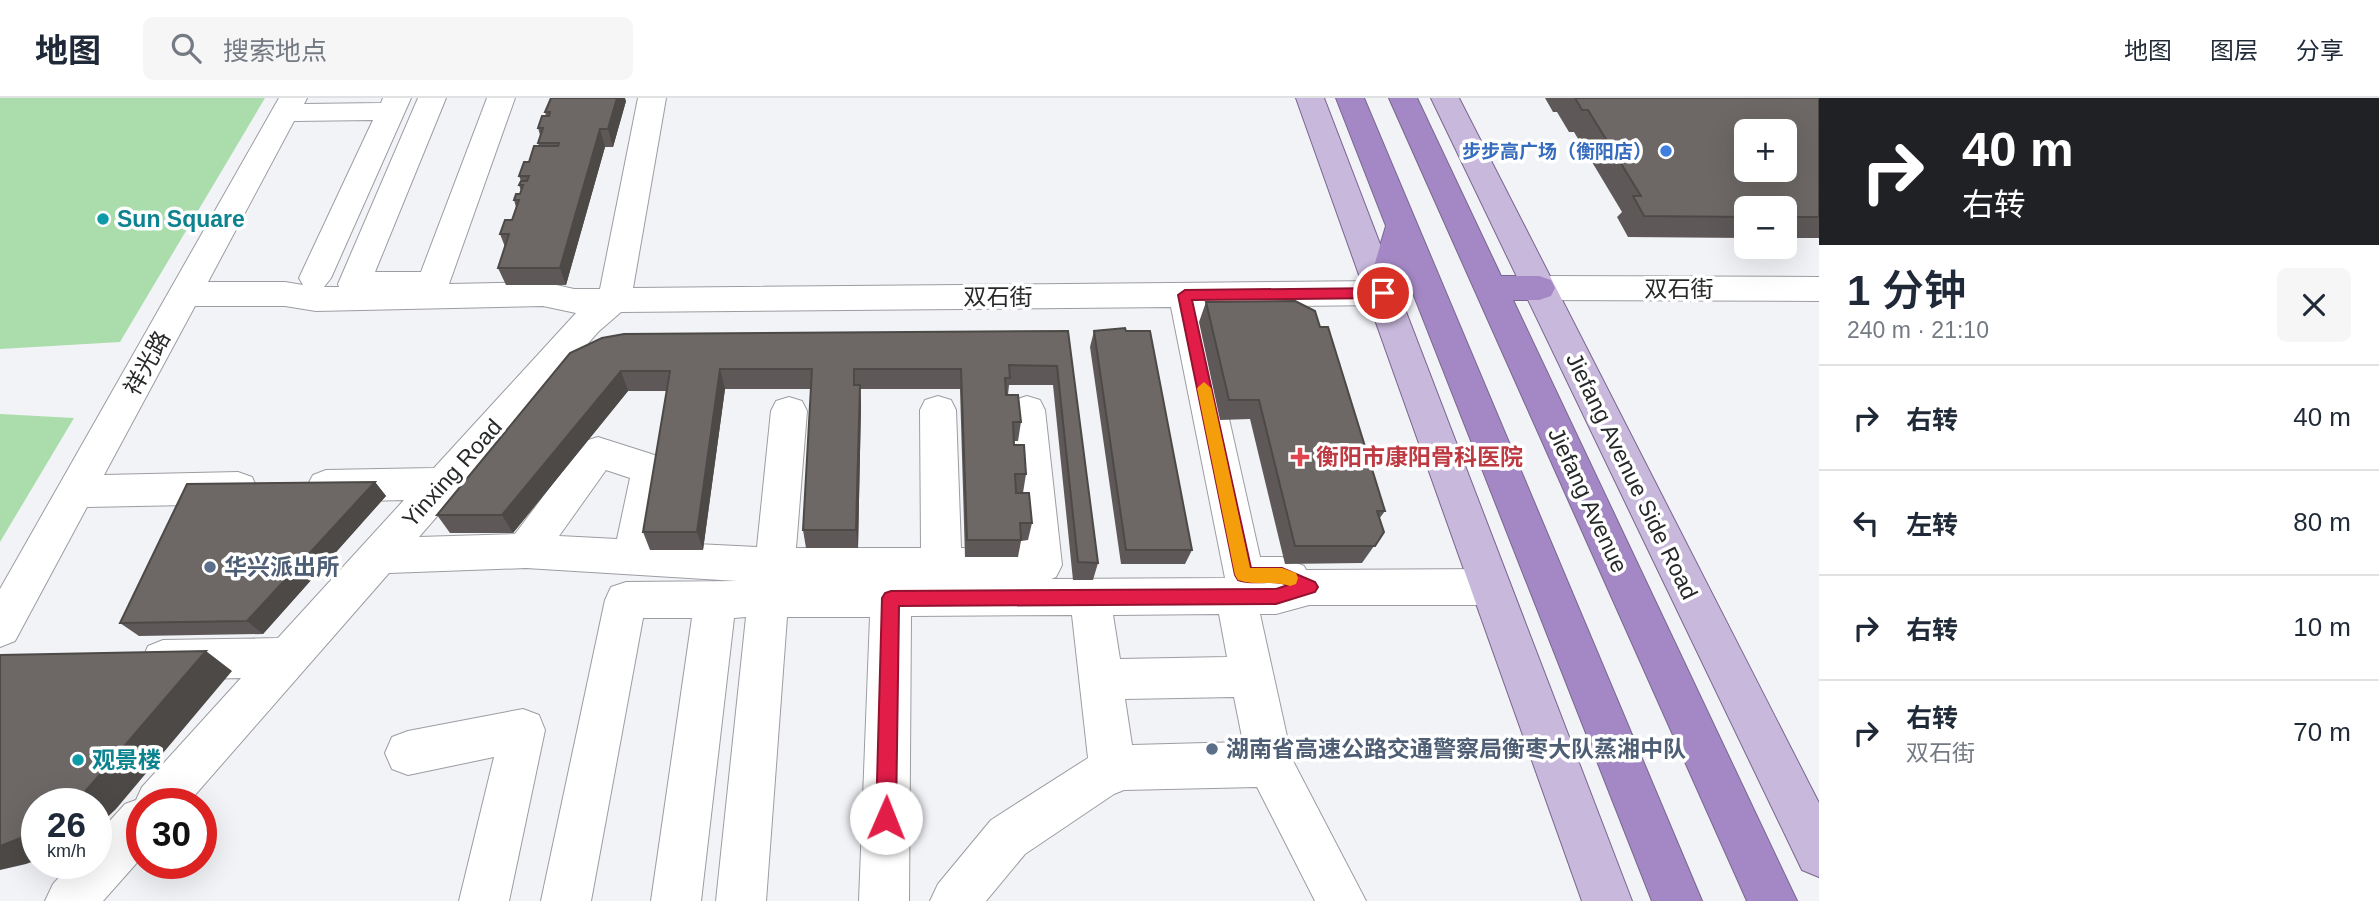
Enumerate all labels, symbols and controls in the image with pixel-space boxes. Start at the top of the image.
search box [143,17,633,80]
icon: search [167,29,205,67]
text: 地图 [35,32,101,69]
text: 搜索地点 [223,36,327,66]
text: 地图 [2124,37,2172,64]
text: 图层 [2210,37,2258,64]
text: 分享 [2296,37,2344,64]
map controls [1734,119,1797,259]
button: + [1734,119,1797,182]
text: 40 m [1962,122,2074,176]
icon: right [1847,126,1938,217]
place label: 步步高广场（衡阳店） [1462,141,1652,162]
marker: 步步高广场（衡阳店） [1658,143,1674,159]
text: 右转 [1962,187,2026,223]
button: − [1734,196,1797,259]
place label: Sun Square [117,206,245,232]
marker: Sun Square [95,211,111,227]
pin [1353,263,1413,323]
text: 1 分钟 [1847,267,1966,314]
button: close [2277,268,2351,342]
icon: arrive [1364,274,1402,312]
street label: 双石街 [1645,276,1714,302]
street label: 双石街 [964,284,1033,310]
text: 240 m · 21:10 [1847,317,1989,343]
street label: 祥光路 [119,327,175,399]
street label: Jiefang Avenue Side Road [1560,348,1704,604]
icon: right [1847,399,1885,437]
text: 40 m [2293,402,2351,432]
text: 右转 [1906,405,1958,435]
street label: Yinxing Road [397,414,507,532]
street label: Jiefang Avenue [1542,423,1634,577]
place label: 衡阳市康阳骨科医院 [1316,444,1523,470]
marker: 衡阳市康阳骨科医院 [1290,447,1310,467]
icon: left [1847,504,1885,542]
text: 80 m [2293,507,2351,537]
text: 左转 [1906,510,1958,540]
place label: 华兴派出所 [224,554,339,580]
marker: 华兴派出所 [202,559,218,575]
icon: right [1847,609,1885,647]
text: 10 m [2293,612,2351,642]
text: 右转 [1906,615,1958,645]
text: 右转 [1906,703,1958,733]
icon: right [1847,714,1885,752]
text: 70 m [2293,717,2351,747]
place label: 湖南省高速公路交通警察局衡枣大队蒸湘中队 [1226,736,1686,762]
text: 双石街 [1906,740,1975,766]
marker: 湖南省高速公路交通警察局衡枣大队蒸湘中队 [1204,741,1220,757]
place label: 观景楼 [92,747,161,773]
marker: 观景楼 [70,752,86,768]
position arrow [849,781,923,855]
speed limit sign: 30 [126,788,217,879]
text: 26 [47,805,86,844]
text: km/h [47,841,86,861]

